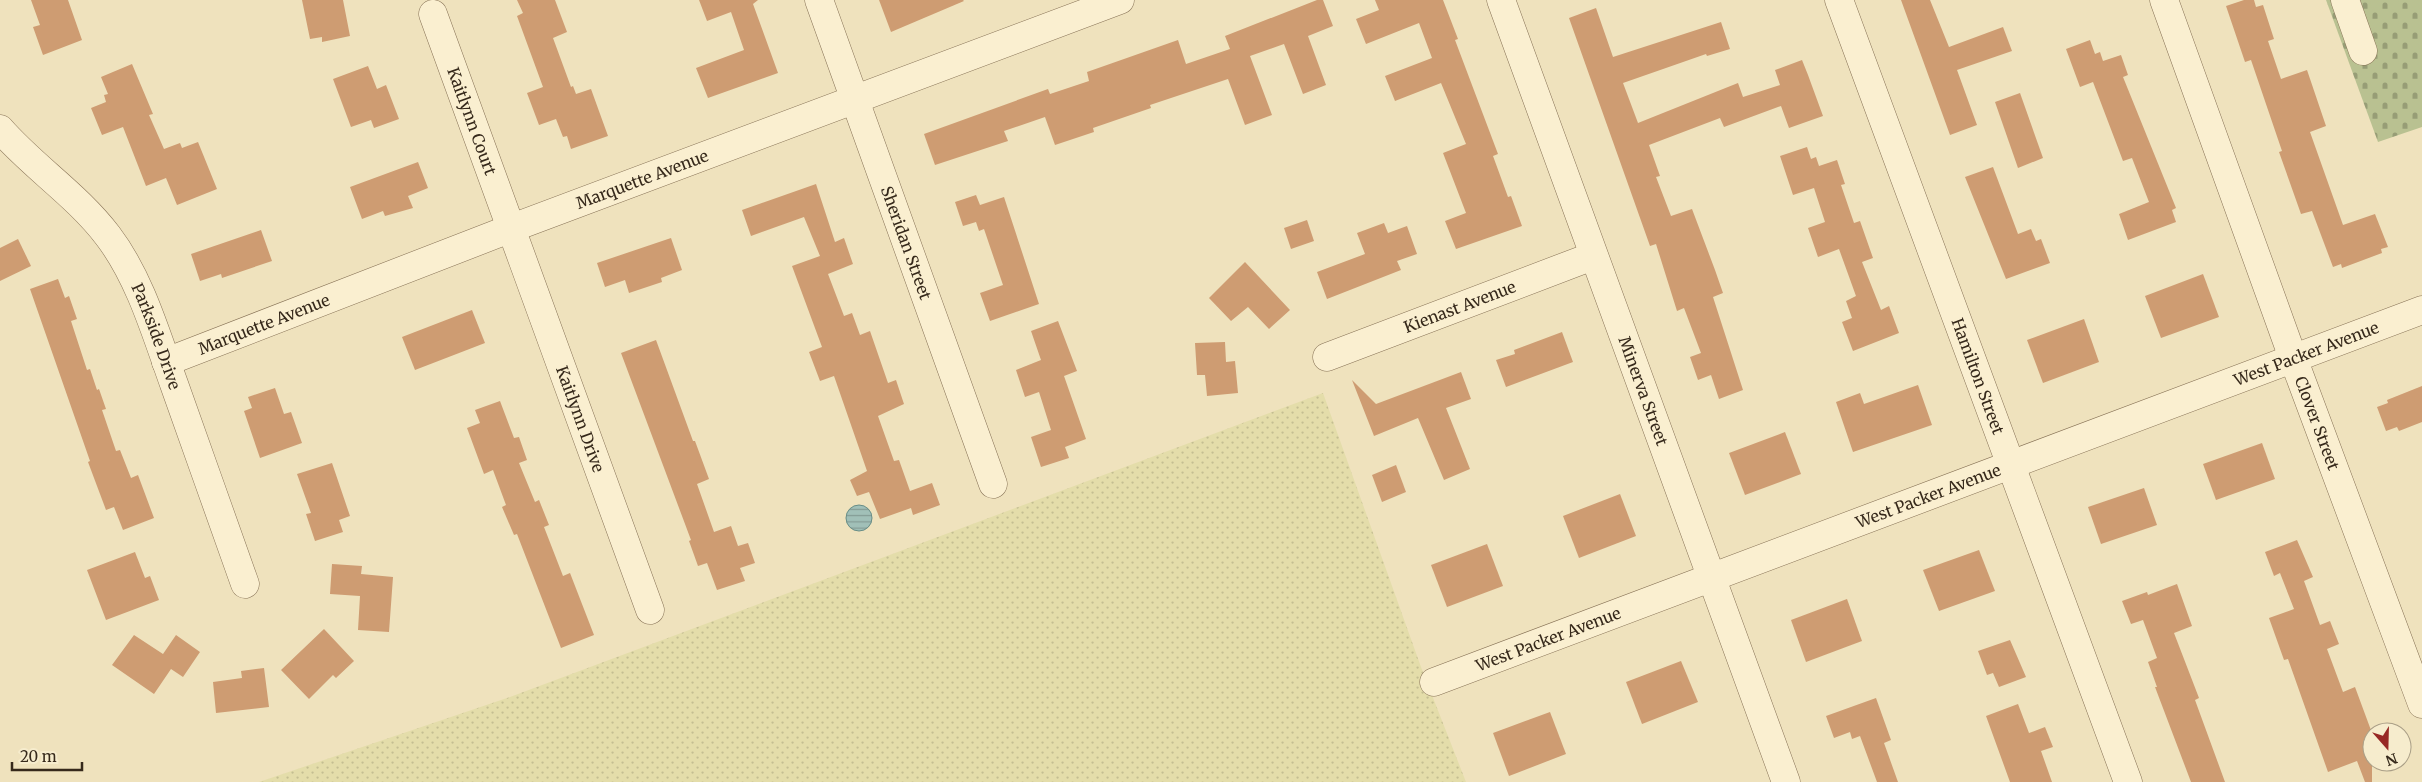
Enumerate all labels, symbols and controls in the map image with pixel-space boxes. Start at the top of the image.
street label: Kaitlynn Court [443,64,501,179]
street label: Marquette Avenue [573,145,711,213]
street label: Sheridan Street [877,183,936,303]
street label: Kienast Avenue [1401,276,1519,337]
street label: Parkside Drive [127,280,185,392]
street label: Marquette Avenue [195,290,333,359]
street label: Hamilton Street [1947,315,2009,438]
street label: West Packer Avenue [2230,317,2382,390]
street label: Minerva Street [1614,334,1673,449]
street label: Kaitlynn Drive [552,363,609,475]
street label: Clover Street [2291,373,2344,474]
street label: West Packer Avenue [1852,460,2003,533]
street label: West Packer Avenue [1472,603,1624,676]
north arrow [2362,722,2412,772]
scale bar [12,740,82,772]
text: 20 m [20,747,57,766]
text: N [2383,749,2400,770]

